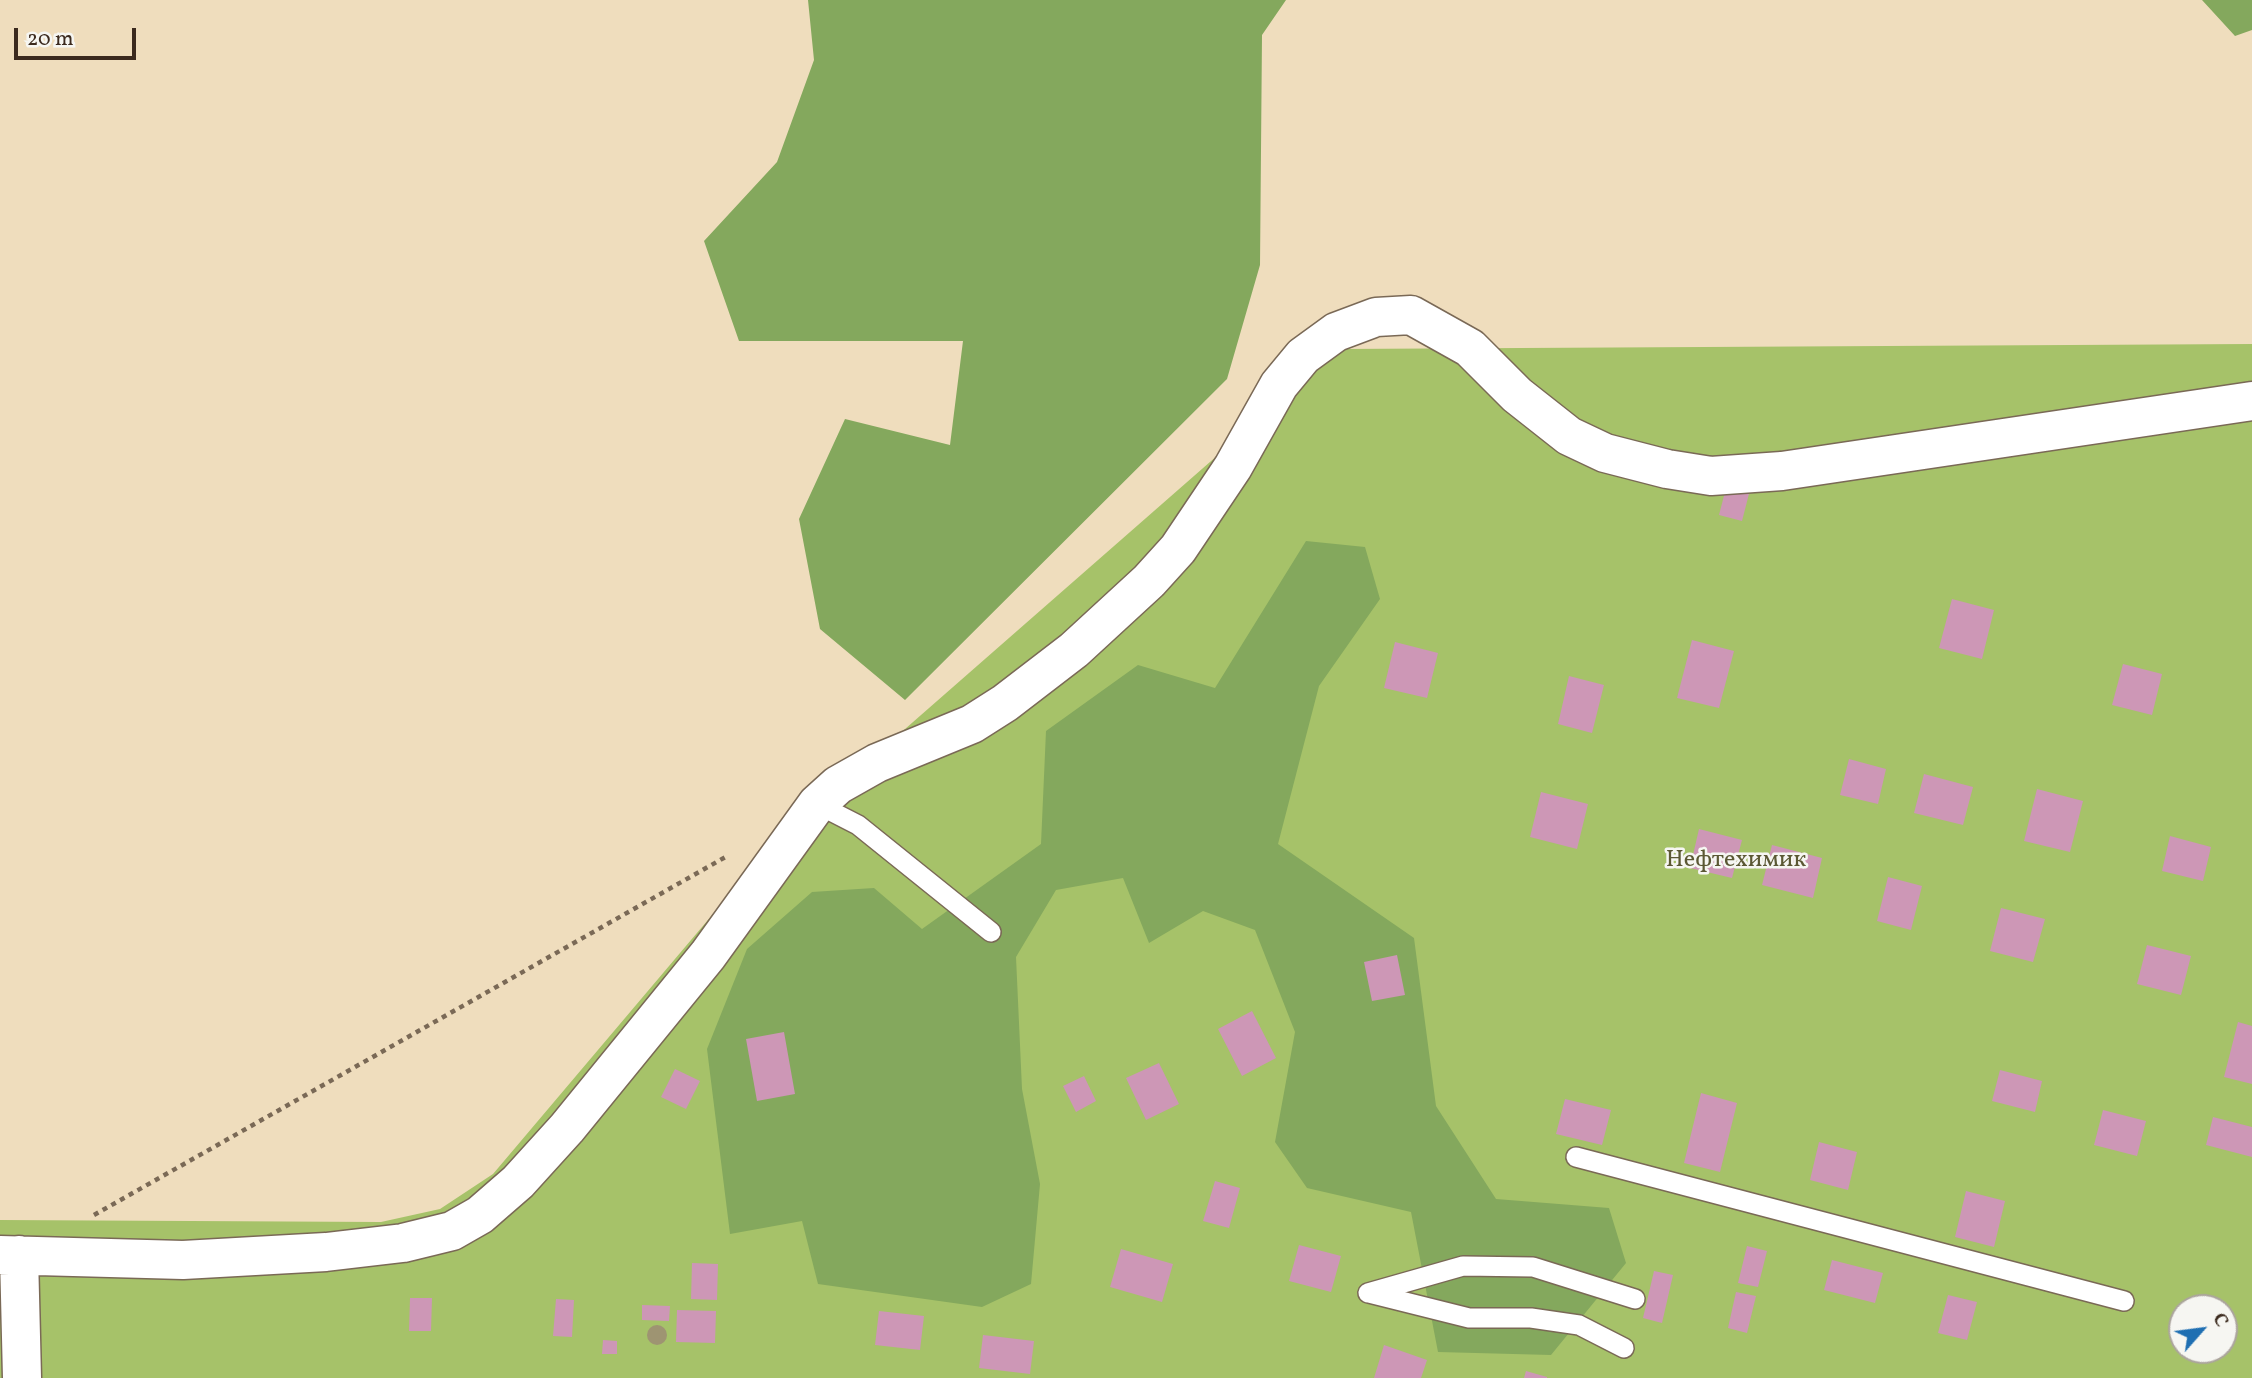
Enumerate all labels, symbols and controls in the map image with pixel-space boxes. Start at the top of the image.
scale bar [18,14,140,58]
text: 20 m [27,25,73,54]
park label: Нефтехимик [1666,848,1806,876]
north arrow [2168,1294,2238,1364]
text: С [2205,1309,2234,1332]

